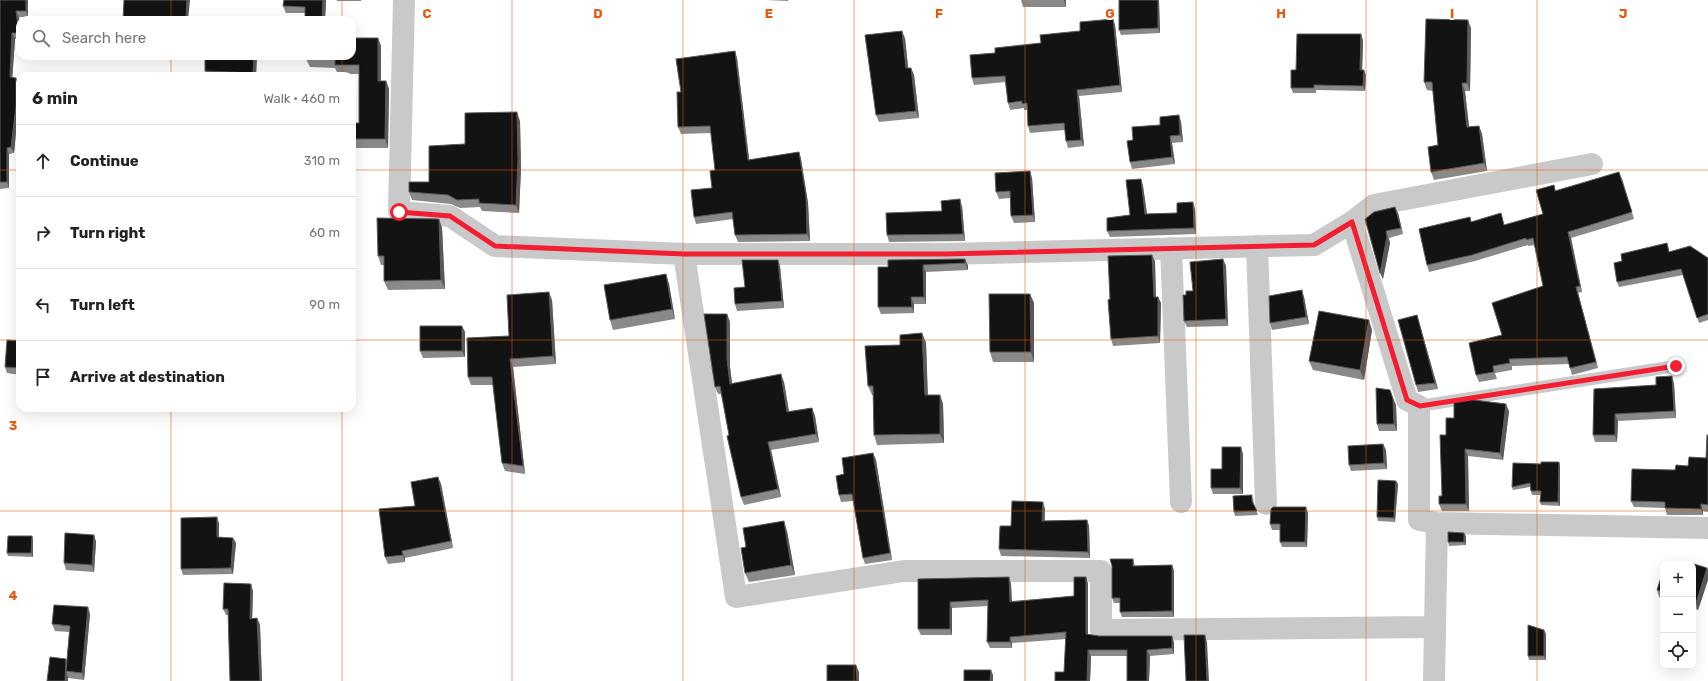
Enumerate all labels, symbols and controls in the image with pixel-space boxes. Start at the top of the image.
text: C [422,6,432,21]
text: D [593,6,603,21]
text: E [765,6,773,21]
text: F [935,6,943,21]
text: G [1105,6,1115,21]
text: H [1276,6,1286,21]
text: I [1450,6,1454,21]
text: J [1619,6,1627,21]
search box [16,16,356,60]
icon: search [30,27,52,49]
text: Search here [62,29,146,47]
text: 6 min [32,88,78,108]
text: Walk · 460 m [263,91,340,106]
icon: ahead [32,150,54,172]
text: Continue [70,152,139,170]
text: 310 m [304,153,340,168]
route start [390,203,408,221]
icon: right [32,222,54,244]
text: Turn right [70,224,145,242]
text: 60 m [309,225,340,240]
icon: left [32,294,54,316]
text: Turn left [70,296,135,314]
text: 90 m [309,297,340,312]
route end [1667,357,1685,375]
icon: arrive [32,366,54,388]
text: Arrive at destination [70,368,225,386]
text: 3 [9,418,18,433]
map controls [1660,561,1696,669]
button: + [1660,561,1696,597]
text: 4 [9,588,18,603]
button: − [1660,597,1696,633]
button: locate [1660,633,1696,669]

